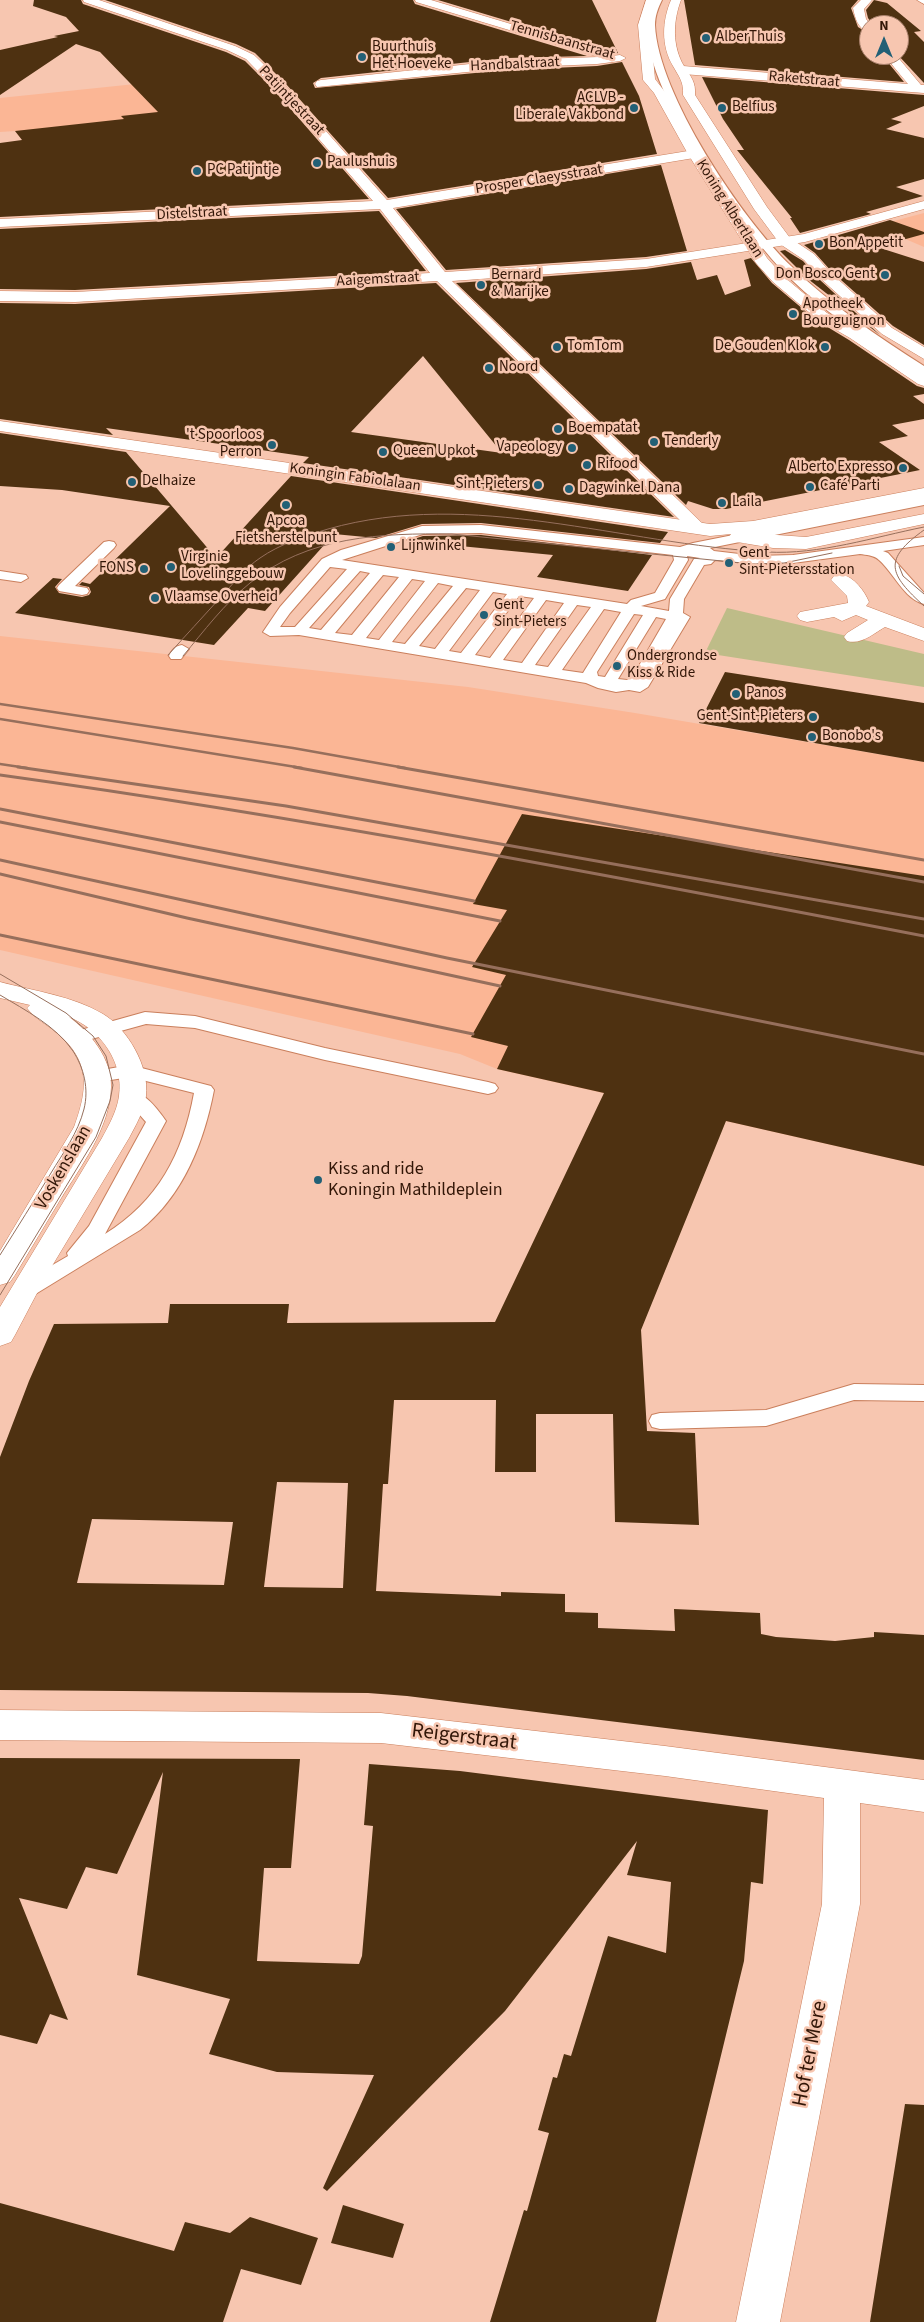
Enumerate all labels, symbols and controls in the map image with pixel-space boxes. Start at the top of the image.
north arrow [859,15,909,65]
text: N [879,16,889,36]
street label: Tennisbaanstraat [508,17,616,65]
place label: AlberThuis [716,29,783,47]
marker: AlberThuis [700,32,712,44]
place label: Buurthuis Het Hoeveke [372,39,452,74]
marker: Buurthuis Het Hoeveke [356,51,368,63]
street label: Handbalstraat [470,54,560,76]
street label: Patijntjestraat [254,63,328,139]
street label: Raketstraat [768,68,840,92]
place label: ACLVB - Liberale Vakbond [515,90,624,125]
place label: Belfius [732,99,775,117]
marker: ACLVB - Liberale Vakbond [628,102,640,114]
marker: Belfius [716,102,728,114]
place label: Paulushuis [327,154,395,172]
marker: Paulushuis [311,157,323,169]
street label: Koning Albertlaan [692,157,766,261]
street label: Prosper Claeysstraat [474,161,604,199]
place label: PC Patijntje [207,162,279,180]
marker: PC Patijntje [191,165,203,177]
street label: Distelstraat [156,203,228,225]
place label: Bon Appetit [829,235,903,253]
marker: Bon Appetit [813,238,825,250]
place label: Don Bosco Gent [776,266,875,284]
place label: Bernard & Marijke [491,267,549,302]
street label: Aaigemstraat [336,269,420,291]
marker: Don Bosco Gent [879,269,891,281]
marker: Bernard & Marijke [475,279,487,291]
place label: Apotheek Bourguignon [803,296,885,331]
marker: Apotheek Bourguignon [787,308,799,320]
place label: TomTom [567,338,622,356]
place label: De Gouden Klok [715,338,815,356]
marker: TomTom [551,341,563,353]
marker: De Gouden Klok [819,341,831,353]
place label: Noord [499,359,538,377]
marker: Noord [483,362,495,374]
place label: Boempatat [568,420,637,438]
marker: Boempatat [552,423,564,435]
place label: 't Spoorloos Perron [186,427,262,462]
place label: Tenderly [664,433,718,451]
marker: Tenderly [648,436,660,448]
marker: 't Spoorloos Perron [266,439,278,451]
place label: Vapeology [496,439,562,457]
marker: Vapeology [566,442,578,454]
place label: Queen Upkot [393,443,475,461]
marker: Queen Upkot [377,446,389,458]
place label: Rifood [597,456,638,474]
marker: Rifood [581,459,593,471]
place label: Alberto Expresso [788,459,893,477]
street label: Koningin Fabiolalaan [288,460,422,496]
marker: Alberto Expresso [897,462,909,474]
place label: Delhaize [142,473,196,491]
marker: Delhaize [126,476,138,488]
place label: Sint-Pieters [456,476,528,494]
place label: Café Parti [820,478,880,496]
marker: Sint-Pieters [532,479,544,491]
place label: Dagwinkel Dana [579,480,680,498]
marker: Café Parti [804,481,816,493]
marker: Dagwinkel Dana [563,483,575,495]
place label: Laila [732,494,762,512]
marker: Laila [716,497,728,509]
marker: Apcoa Fietsherstelpunt [280,499,292,511]
place label: Apcoa Fietsherstelpunt [235,513,337,548]
place label: Lijnwinkel [401,538,465,556]
marker: Lijnwinkel [385,541,397,553]
place label: Gent Sint-Pietersstation [739,545,855,580]
place label: Virginie Lovelinggebouw [181,549,284,584]
marker: Gent Sint-Pietersstation [723,557,735,569]
place label: FONS [99,560,134,578]
marker: Virginie Lovelinggebouw [165,561,177,573]
marker: FONS [138,563,150,575]
place label: Vlaamse Overheid [165,589,278,607]
marker: Vlaamse Overheid [149,592,161,604]
place label: Gent Sint-Pieters [494,597,566,632]
marker: Gent Sint-Pieters [478,609,490,621]
place label: Ondergrondse Kiss & Ride [627,648,717,683]
marker: Ondergrondse Kiss & Ride [611,660,623,672]
place label: Panos [746,685,784,703]
marker: Panos [730,688,742,700]
place label: Gent-Sint-Pieters [697,708,803,726]
marker: Gent-Sint-Pieters [807,711,819,723]
place label: Bonobo's [822,728,881,746]
marker: Bonobo's [806,731,818,743]
street label: Voskenslaan [31,1122,97,1214]
place label: Kiss and ride Koningin Mathildeplein [328,1159,503,1202]
marker: Kiss and ride Koningin Mathildeplein [312,1174,324,1186]
street label: Reigerstraat [410,1719,518,1757]
street label: Hof ter Mere [788,1999,834,2109]

